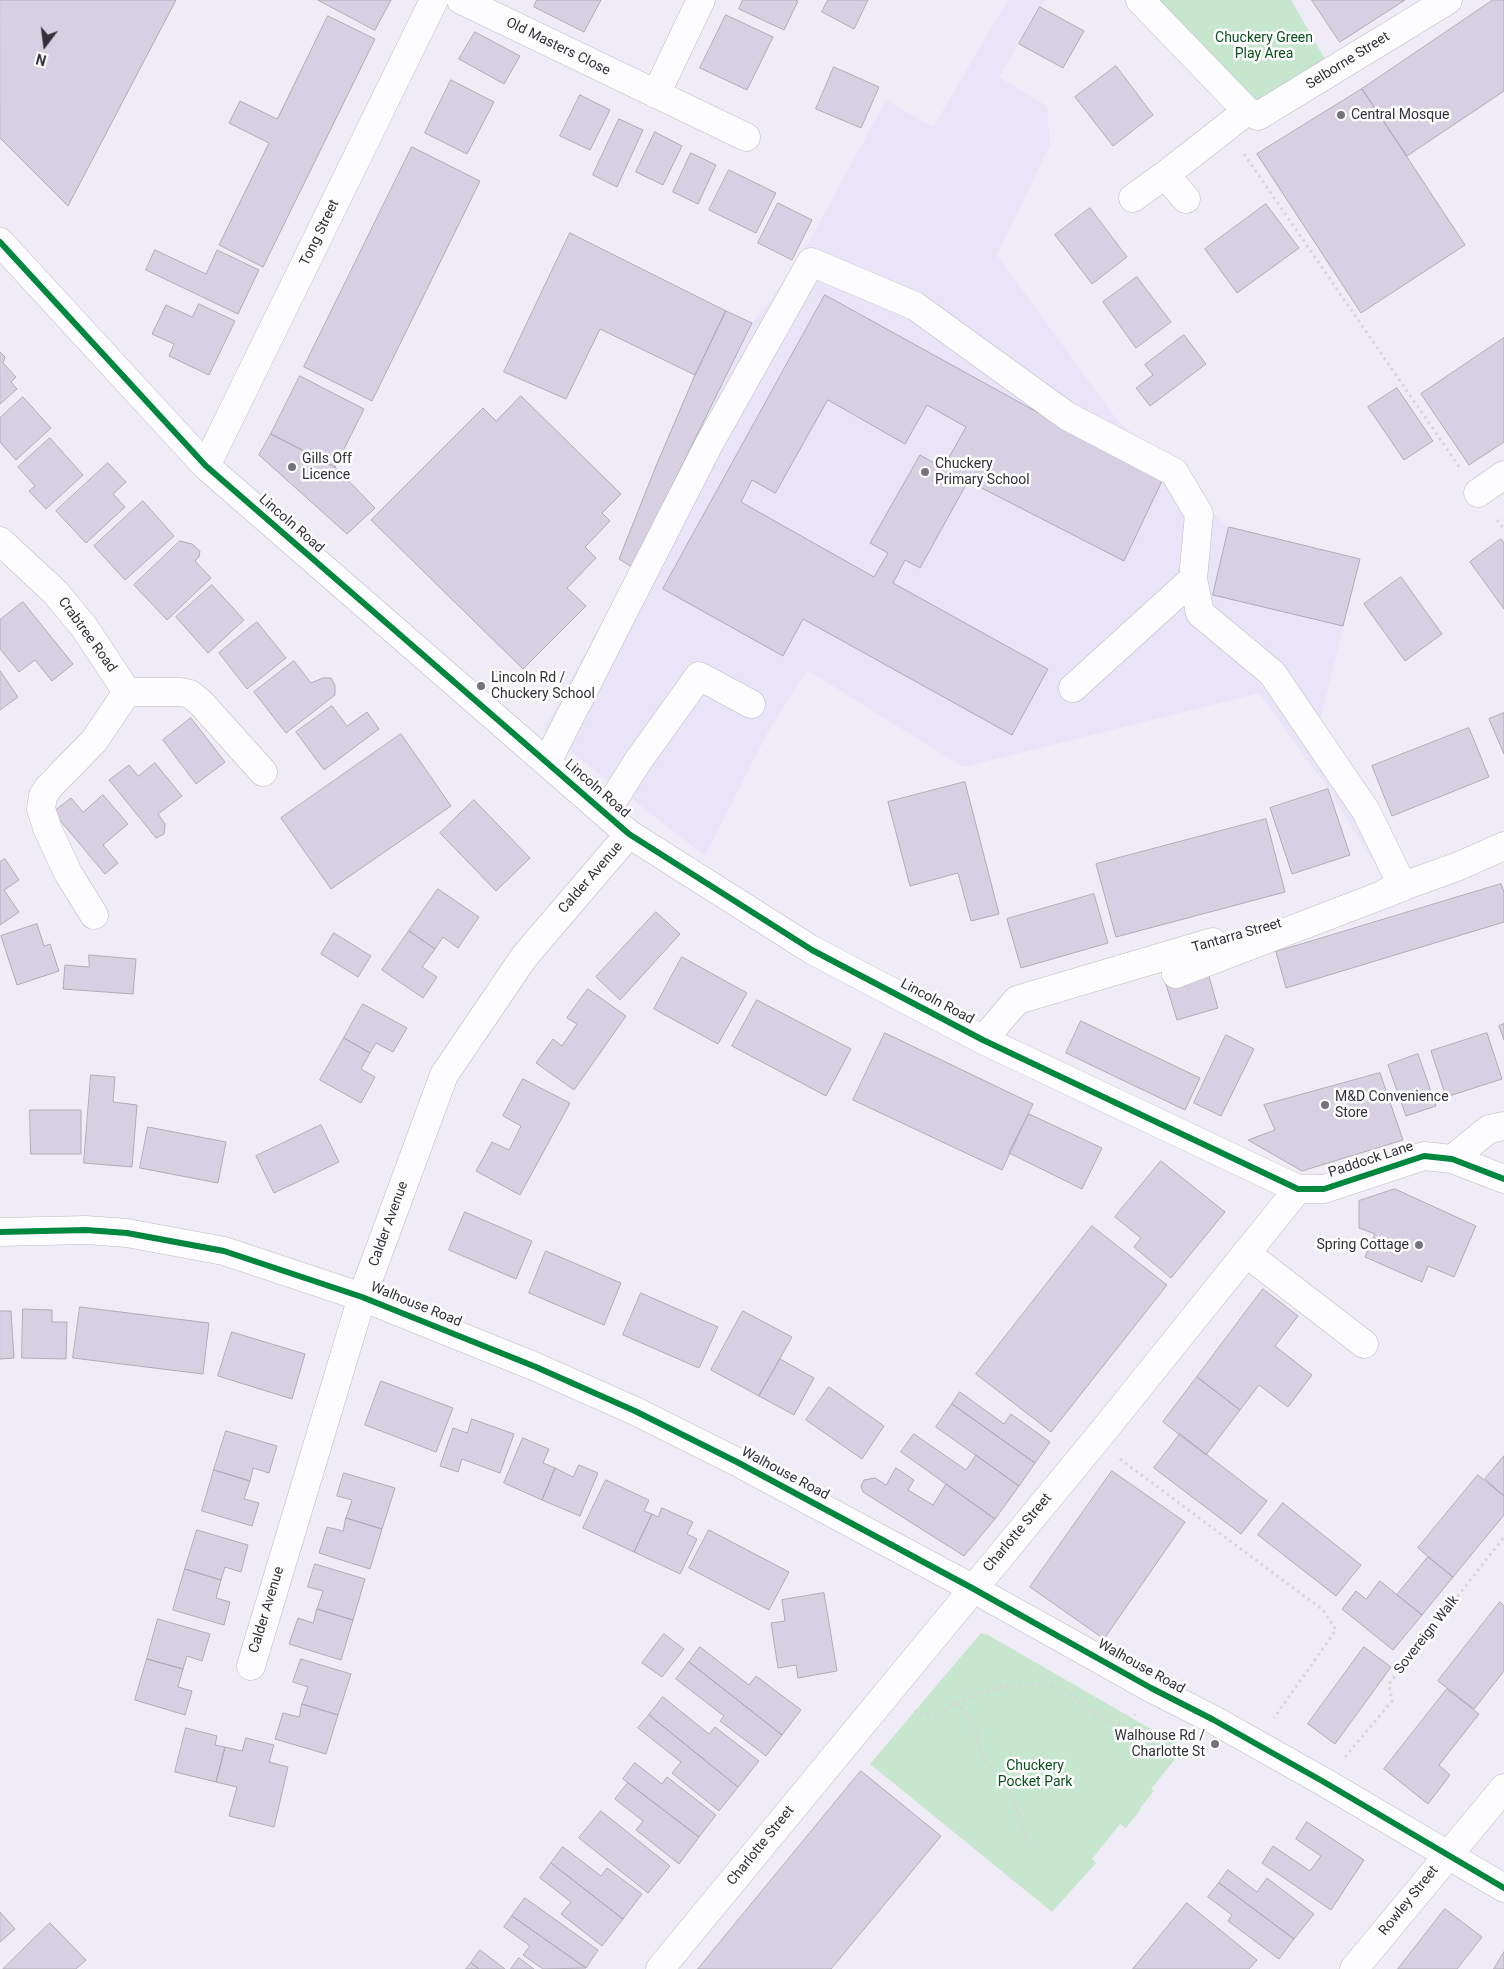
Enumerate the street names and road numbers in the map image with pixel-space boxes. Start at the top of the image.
street label: Old Masters Close [503,14,613,80]
street label: Selborne Street [1303,29,1393,93]
street label: Tong Street [297,197,343,269]
street label: Lincoln Road [255,491,327,557]
street label: Crabtree Road [54,594,120,676]
street label: Lincoln Road [561,756,633,822]
street label: Calder Avenue [555,839,627,917]
street label: Tantarra Street [1190,915,1284,957]
street label: Lincoln Road [897,976,977,1028]
street label: Paddock Lane [1326,1138,1416,1182]
street label: Calder Avenue [366,1179,412,1269]
street label: Walhouse Road [368,1279,464,1331]
street label: Walhouse Road [738,1444,832,1504]
street label: Charlotte Street [980,1490,1056,1576]
street label: Calder Avenue [246,1565,288,1655]
street label: Sovereign Walk [1391,1592,1463,1678]
street label: Walhouse Road [1095,1636,1187,1698]
street label: Charlotte Street [724,1803,798,1889]
street label: Rowley Street [1376,1863,1442,1939]

